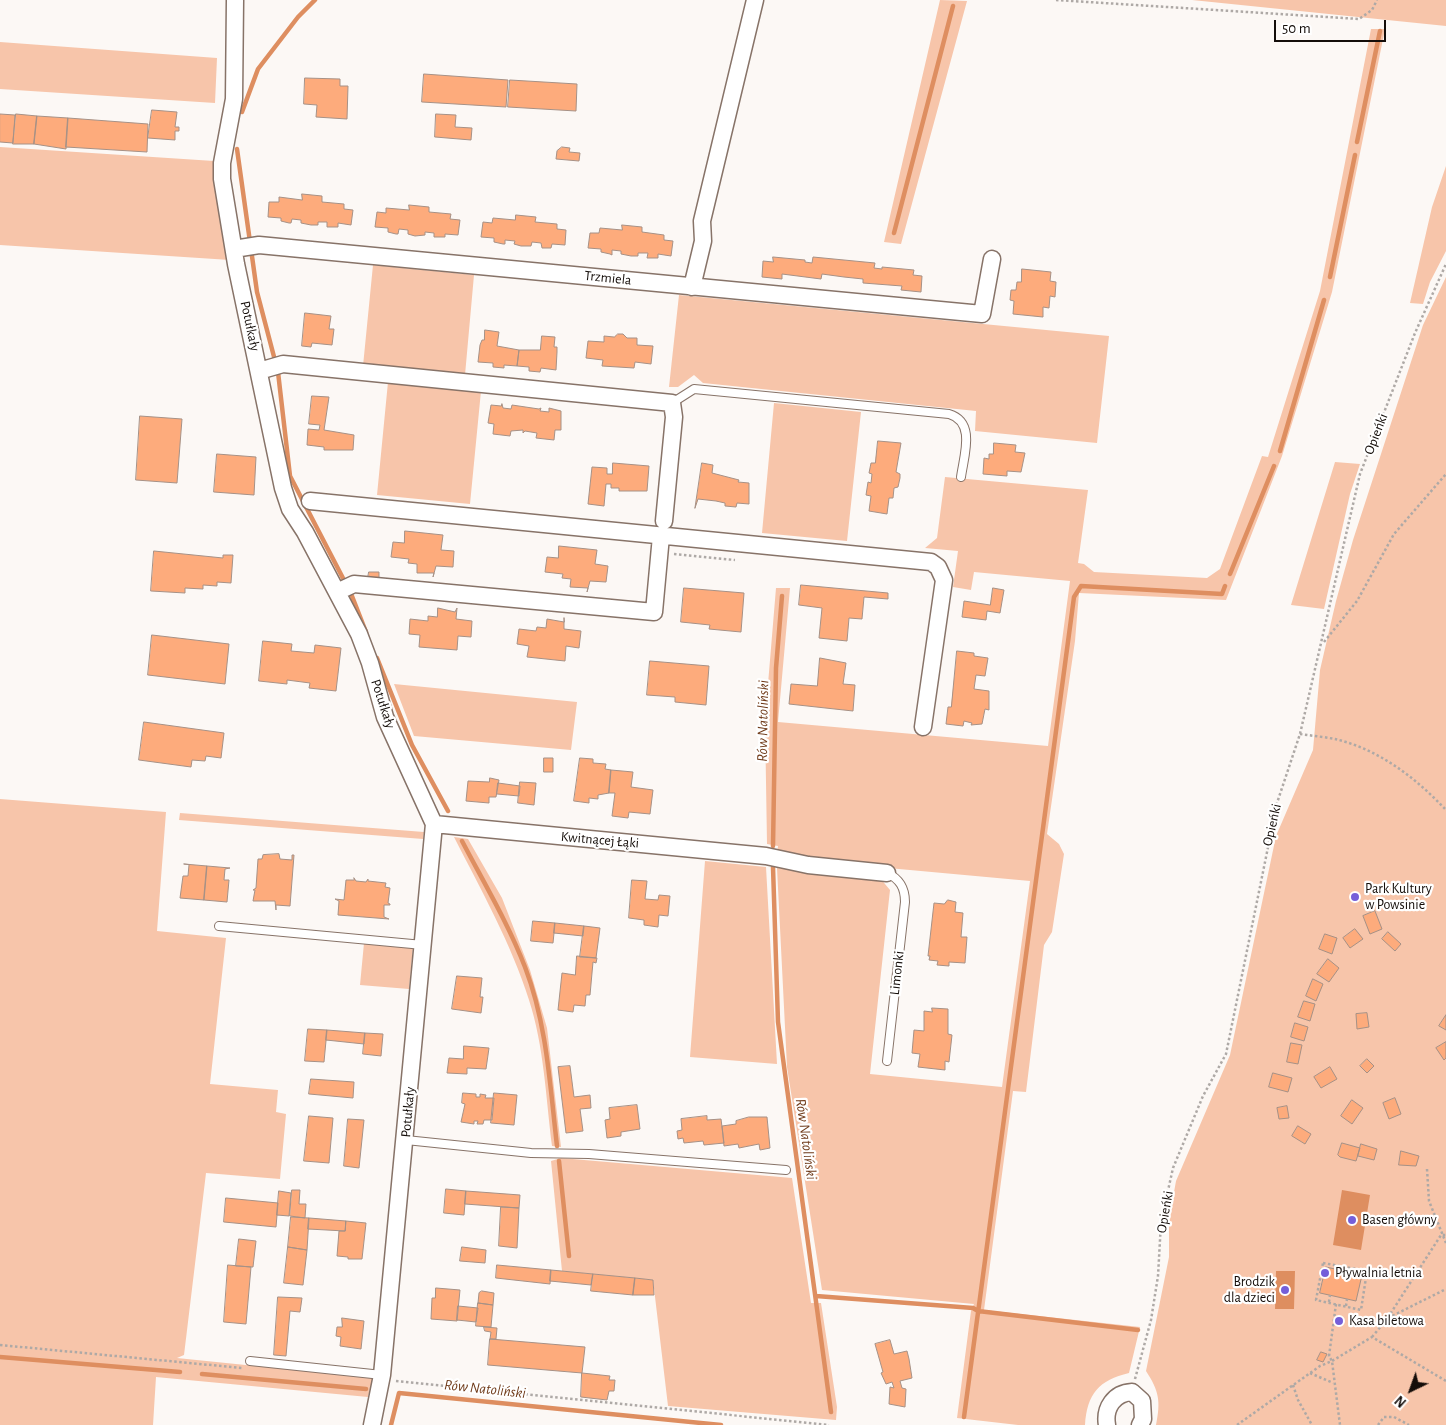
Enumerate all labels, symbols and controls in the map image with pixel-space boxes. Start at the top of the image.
scale bar [1276,10,1388,42]
text: 50 m [1282,21,1311,36]
street label: Trzmiela [584,267,632,289]
street label: Potułkały [236,299,264,353]
street label: Opieńki [1360,411,1392,457]
street label: Potułkały [367,677,399,731]
water label: Rów Natoliński [753,680,773,762]
street label: Opieńki [1259,802,1285,848]
street label: Kwitnącej Łąki [560,828,640,852]
place label: Park Kultury w Powsinie [1365,881,1432,914]
marker: Park Kultury w Powsinie [1349,891,1361,903]
street label: Limonki [886,950,908,996]
street label: Potułkały [397,1086,419,1138]
water label: Rów Natoliński [791,1097,821,1181]
street label: Opieńki [1153,1189,1177,1235]
place label: Basen główny [1362,1212,1437,1228]
marker: Basen główny [1346,1214,1358,1226]
place label: Pływalnia letnia [1335,1265,1422,1281]
marker: Pływalnia letnia [1319,1267,1331,1279]
place label: Brodzik dla dzieci [1224,1274,1275,1306]
marker: Brodzik dla dzieci [1279,1284,1291,1296]
place label: Kasa biletowa [1349,1313,1424,1329]
marker: Kasa biletowa [1333,1315,1345,1327]
north arrow [1386,1365,1436,1415]
water label: Rów Natoliński [443,1376,527,1402]
text: N [1393,1393,1409,1410]

